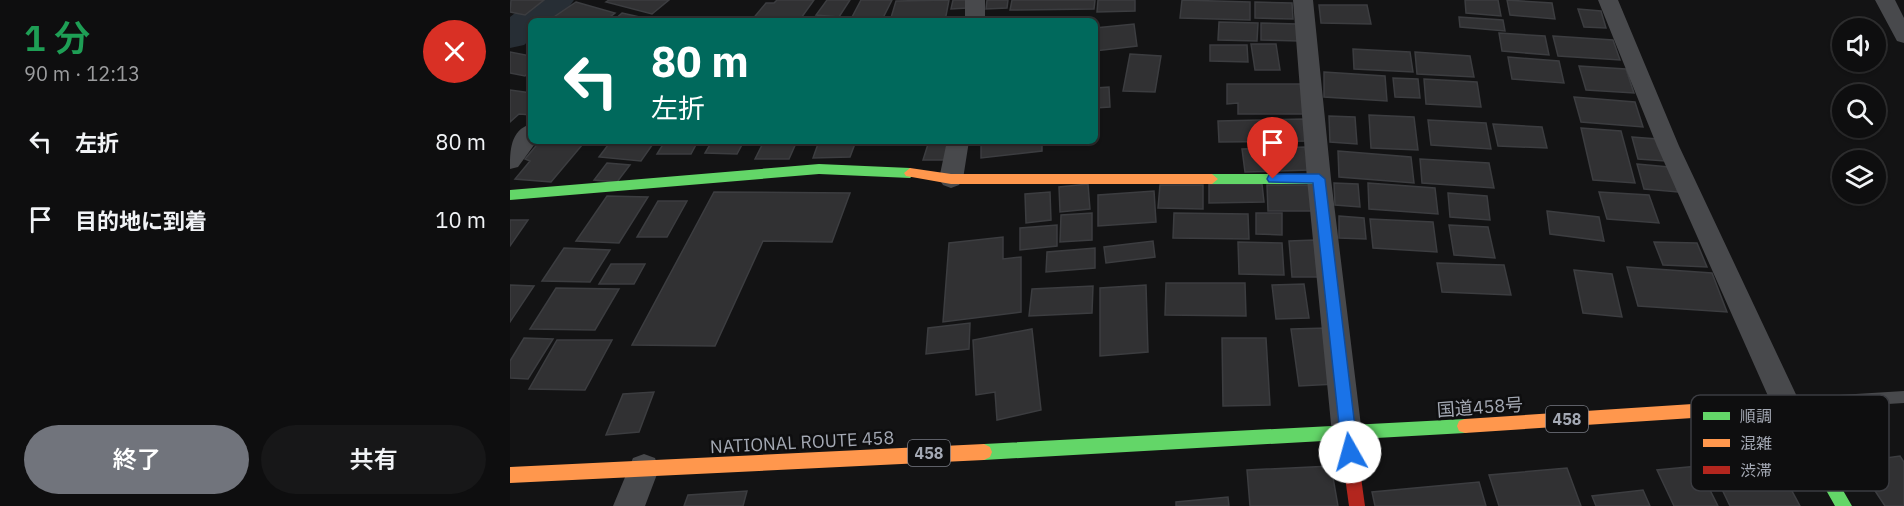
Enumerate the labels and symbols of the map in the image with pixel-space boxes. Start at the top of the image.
pin [1247,117,1298,179]
street label: 国道458号 [1436,393,1524,421]
legend [1691,395,1889,491]
road number: 458 [1546,406,1588,432]
text: 順調 [1740,406,1772,426]
position arrow [1318,420,1382,484]
street label: NATIONAL ROUTE 458 [709,426,895,458]
text: 混雑 [1740,433,1772,453]
road number: 458 [908,440,950,466]
text: 渋滞 [1740,460,1772,480]

